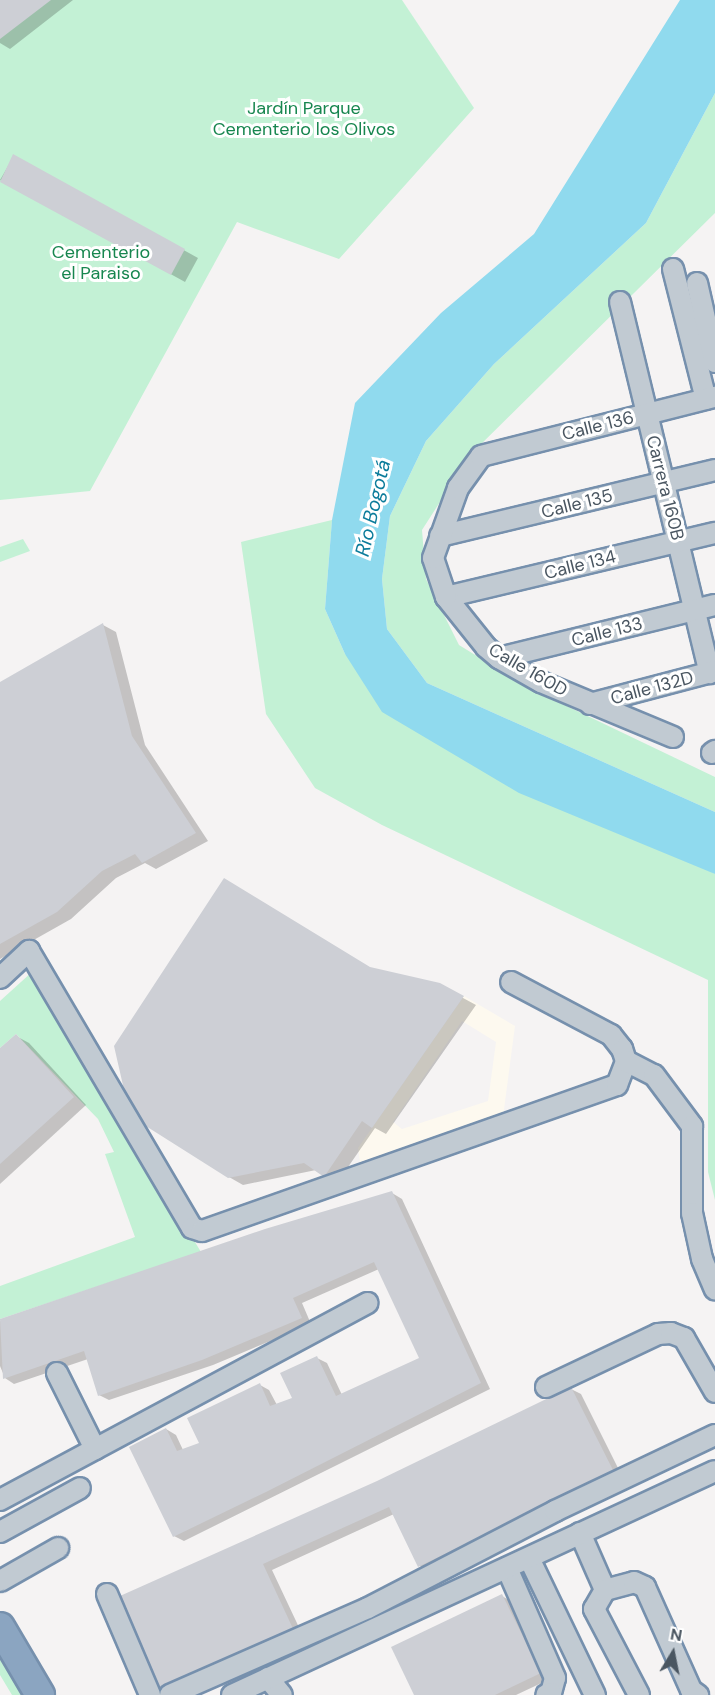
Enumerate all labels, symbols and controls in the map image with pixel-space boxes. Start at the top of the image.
park label: Jardín Parque Cementerio los Olivos [213,98,395,140]
park label: Cementerio el Paraiso [52,242,150,284]
street label: Calle 136 [560,407,636,445]
street label: Carrera 160B [642,433,688,543]
water label: Río Bogotá [350,457,396,559]
street label: Calle 135 [539,485,615,523]
street label: Calle 134 [542,546,618,584]
street label: Calle 133 [569,613,645,651]
street label: Calle 160D [485,639,571,701]
street label: Calle 132D [608,667,696,709]
north arrow [643,1623,703,1683]
text: N [669,1623,684,1646]

